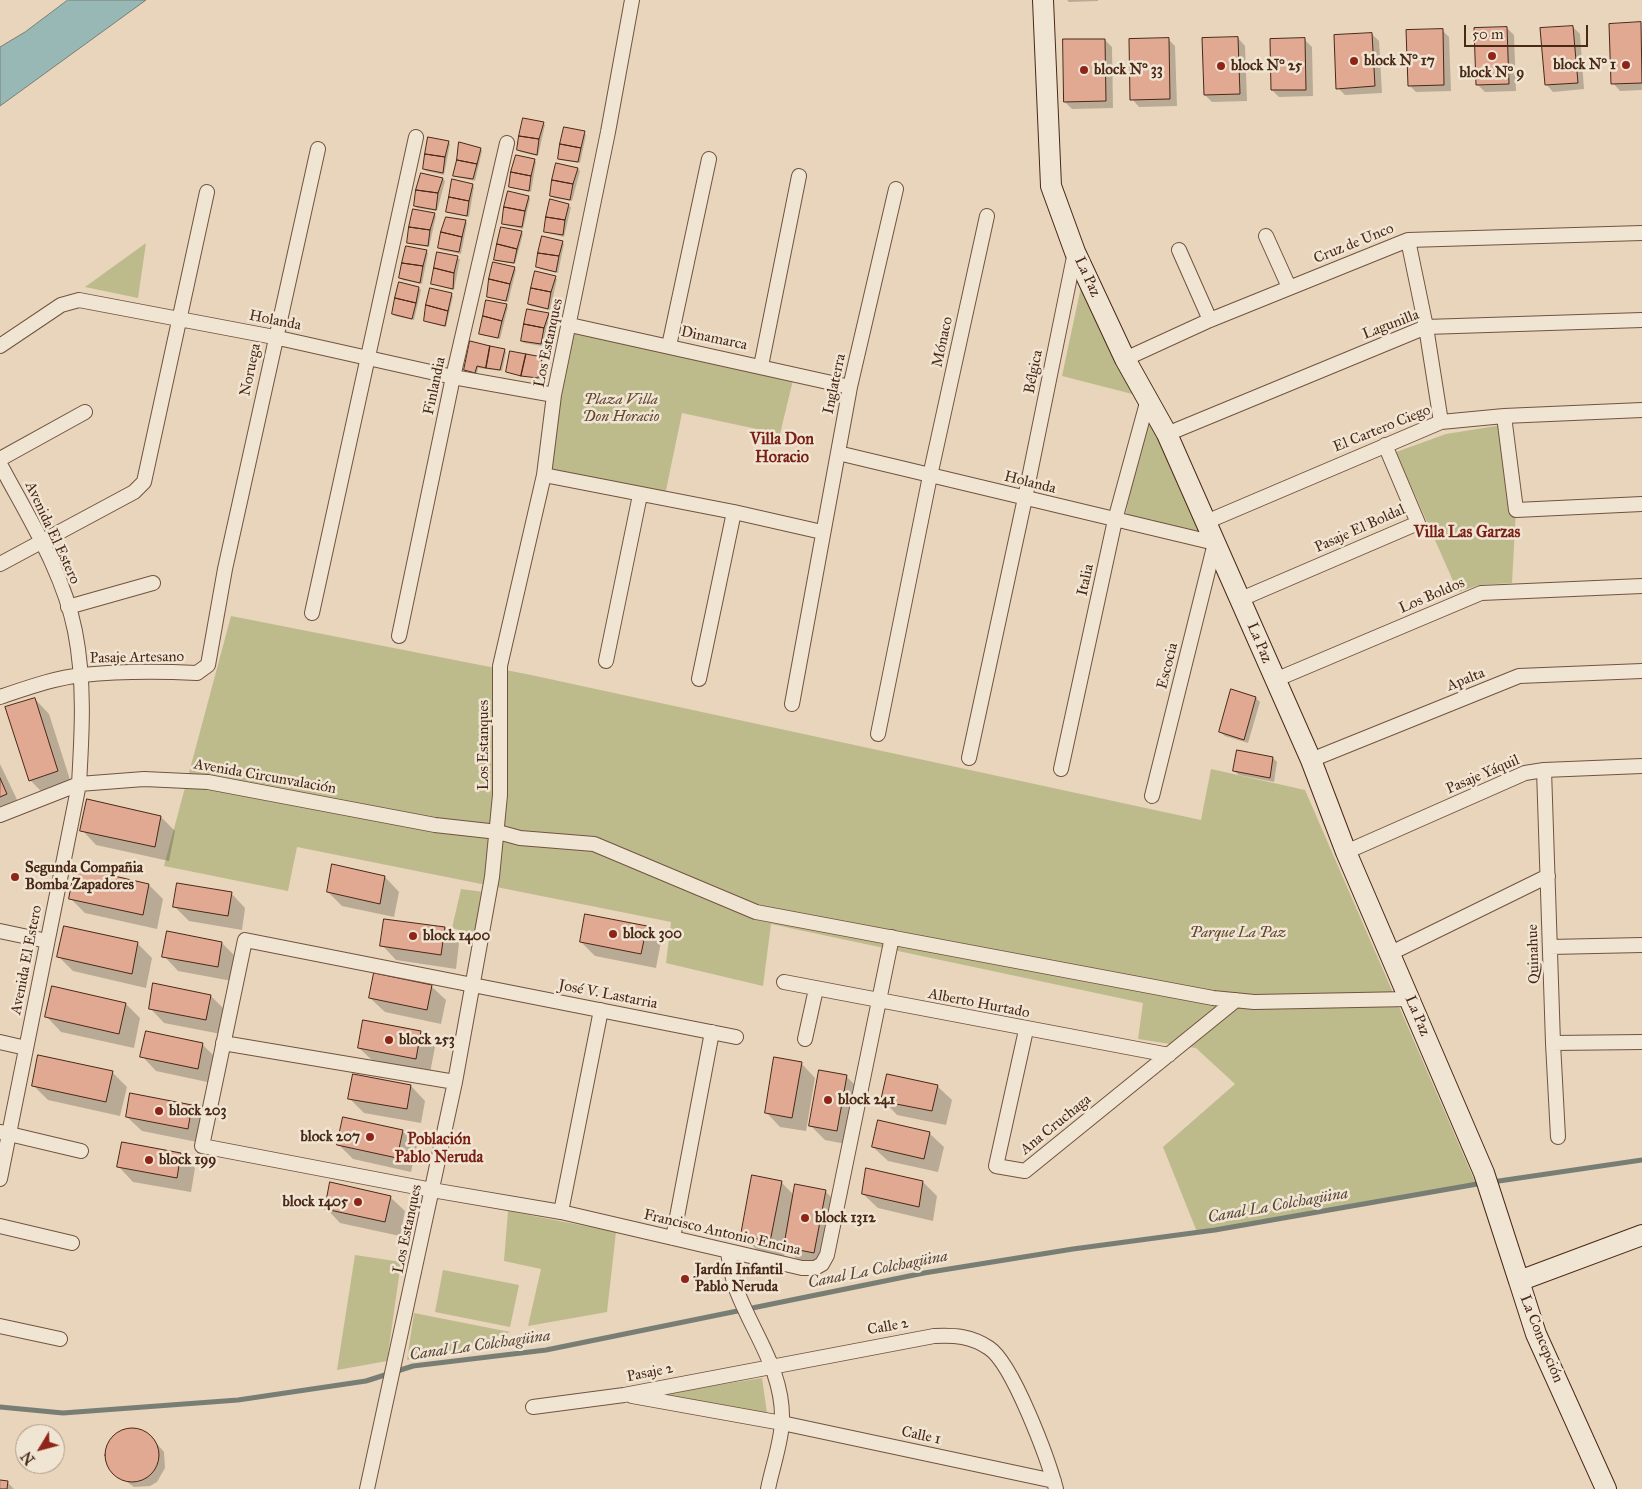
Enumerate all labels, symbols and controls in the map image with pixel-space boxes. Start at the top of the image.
scale bar [1467,15,1591,47]
text: 50 m [1472,25,1504,43]
marker: block N° 9 [1486,50,1498,62]
place label: block N° 17 [1364,52,1435,70]
marker: block N° 17 [1348,55,1360,67]
place label: block N° 1 [1553,56,1616,74]
place label: block N° 25 [1231,57,1302,75]
marker: block N° 1 [1620,59,1632,71]
marker: block N° 25 [1215,60,1227,72]
place label: block N° 33 [1094,61,1163,79]
marker: block N° 33 [1078,64,1090,76]
place label: block N° 9 [1460,64,1524,82]
street label: Cruz de Unco [1311,220,1397,268]
street label: La Paz [1070,254,1104,300]
street label: Los Estanques [531,297,567,389]
street label: Lagunilla [1360,306,1422,344]
street label: Holanda [247,307,303,335]
street label: Mónaco [929,315,957,369]
street label: Dinamarca [679,323,749,355]
street label: Noruega [237,342,265,398]
street label: Bélgica [1021,349,1047,395]
street label: Inglaterra [820,352,850,416]
street label: Finlandia [420,355,450,417]
park label: Plaza Villa Don Horacio [583,391,659,426]
street label: El Cartero Ciego [1331,401,1433,457]
district label: Villa Don Horacio [750,430,814,468]
street label: Holanda [1002,468,1058,498]
street label: Avenida El Estero [20,479,84,587]
street label: Pasaje El Boldal [1312,501,1408,557]
district label: Villa Las Garzas [1414,523,1520,543]
street label: Italia [1074,562,1098,598]
street label: Los Boldos [1396,574,1468,618]
street label: La Paz [1242,620,1276,666]
street label: Escocia [1154,641,1182,691]
street label: Pasaje Artesano [90,648,184,668]
street label: Apalta [1444,664,1488,696]
street label: Los Estanques [475,700,493,790]
street label: Pasaje Yáquil [1444,752,1522,798]
street label: Avenida Circunvalación [192,756,338,798]
place label: Segunda Compañia Bomba Zapadores [25,859,143,894]
marker: Segunda Compañia Bomba Zapadores [9,871,21,883]
street label: Avenida El Estero [8,904,46,1016]
park label: Parque La Paz [1190,924,1286,942]
street label: Quinahue [1524,924,1544,984]
place label: block 300 [623,925,682,943]
place label: block 1400 [423,927,490,945]
marker: block 300 [607,928,619,940]
marker: block 1400 [407,930,419,942]
street label: José V. Lastarria [557,977,659,1013]
street label: Alberto Hurtado [927,985,1031,1023]
street label: La Paz [1400,993,1434,1039]
place label: block 253 [399,1031,455,1049]
marker: block 253 [383,1034,395,1046]
place label: block 241 [838,1091,895,1109]
street label: Ana Cruchaga [1017,1091,1095,1159]
marker: block 241 [822,1094,834,1106]
place label: block 203 [169,1102,227,1120]
marker: block 203 [153,1105,165,1117]
place label: block 207 [300,1128,360,1146]
district label: Población Pablo Neruda [395,1130,483,1168]
marker: block 207 [364,1131,376,1143]
place label: block 199 [159,1151,216,1169]
marker: block 199 [143,1154,155,1166]
street label: Los Estanques [390,1183,426,1275]
water label: Canal La Colchagüina [1206,1184,1350,1228]
place label: block 1405 [283,1193,348,1211]
marker: block 1405 [352,1196,364,1208]
street label: Francisco Antonio Encina [642,1206,802,1260]
place label: block 1312 [815,1209,876,1227]
marker: block 1312 [799,1212,811,1224]
water label: Canal La Colchagüina [806,1247,950,1293]
place label: Jardín Infantil Pablo Neruda [695,1261,783,1296]
marker: Jardín Infantil Pablo Neruda [679,1273,691,1285]
street label: La Concepción [1515,1293,1567,1385]
street label: Calle 2 [866,1315,910,1339]
water label: Canal La Colchagüina [408,1327,552,1365]
street label: Pasaje 2 [625,1360,675,1386]
street label: Calle 1 [900,1423,942,1449]
north arrow [15,1424,65,1474]
text: N [18,1448,39,1468]

